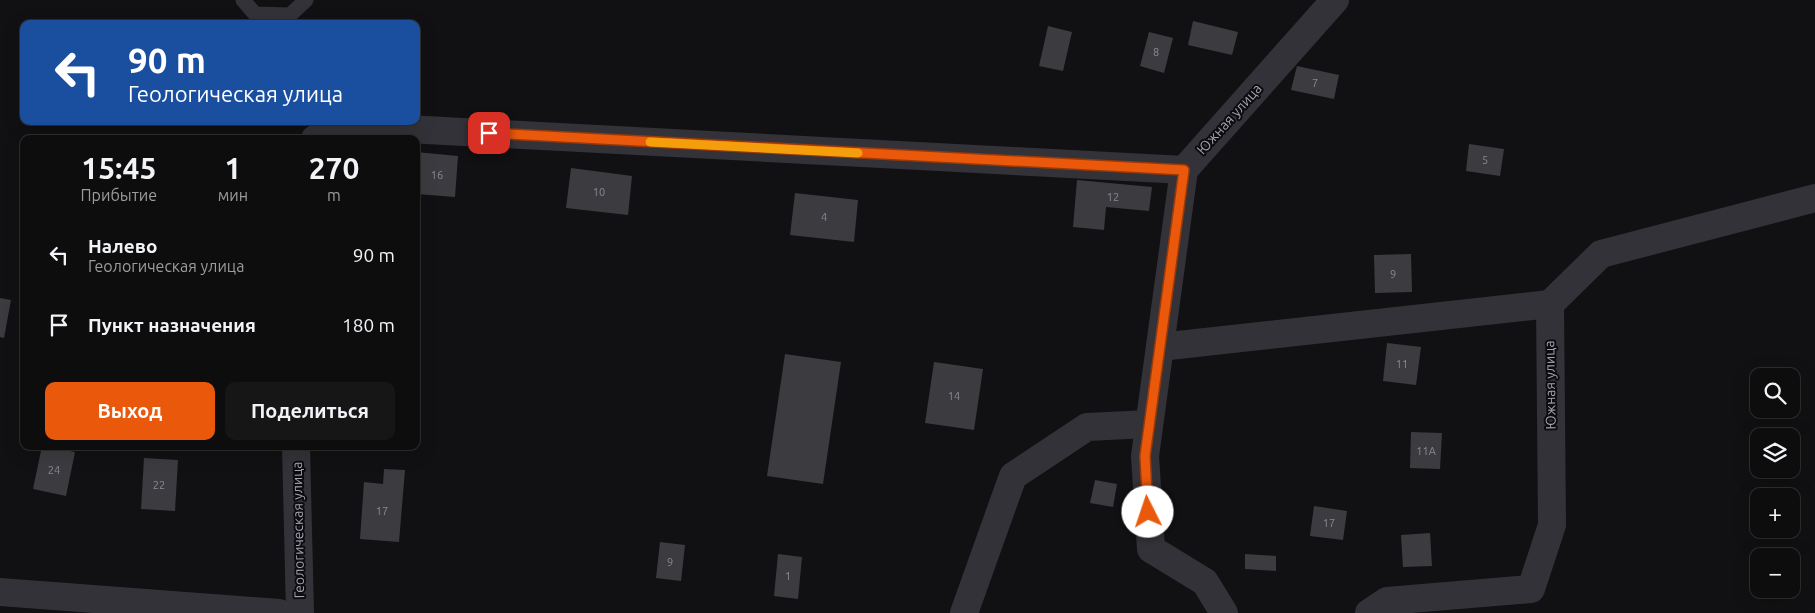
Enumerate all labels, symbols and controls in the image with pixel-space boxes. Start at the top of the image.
icon: left [45,40,110,105]
text: 90 m [128,40,206,80]
house number: 8 [1153,46,1159,58]
house number: 7 [1312,77,1318,89]
text: Геологическая улица [128,81,343,106]
street label: Южная улица [1193,81,1265,157]
pin [468,112,510,154]
icon: arrive [475,119,503,147]
text: 15:45 [81,151,156,185]
text: 1 [224,151,241,185]
text: 270 [309,151,359,185]
house number: 5 [1482,154,1488,166]
house number: 16 [431,169,443,181]
text: Прибытие [81,186,157,204]
text: мин [218,186,248,204]
text: m [327,186,341,204]
house number: 10 [593,186,605,198]
house number: 12 [1107,191,1119,203]
house number: 4 [821,211,827,223]
text: Налево [88,235,157,257]
icon: left [45,241,73,269]
text: 90 m [353,244,395,266]
text: Геологическая улица [88,257,244,275]
house number: 9 [1390,268,1396,280]
icon: arrive [45,311,73,339]
text: Пункт назначения [88,314,256,336]
text: 180 m [342,314,395,336]
street label: Южная улица [1541,340,1559,430]
house number: 11 [1396,358,1408,370]
map controls [1750,368,1800,598]
button: search [1750,368,1800,418]
button: Выход [45,382,215,440]
button: Поделиться [225,382,395,440]
house number: 14 [948,390,960,402]
button: layers [1750,428,1800,478]
house number: 11А [1416,445,1437,457]
street label: Геологическая улица [289,461,307,599]
house number: 24 [48,464,60,476]
house number: 22 [153,479,165,491]
position arrow [1121,485,1173,537]
button: + [1750,488,1800,538]
house number: 17 [376,505,388,517]
house number: 17 [1323,517,1335,529]
button: − [1750,548,1800,598]
house number: 9 [667,556,673,568]
house number: 1 [785,570,791,582]

